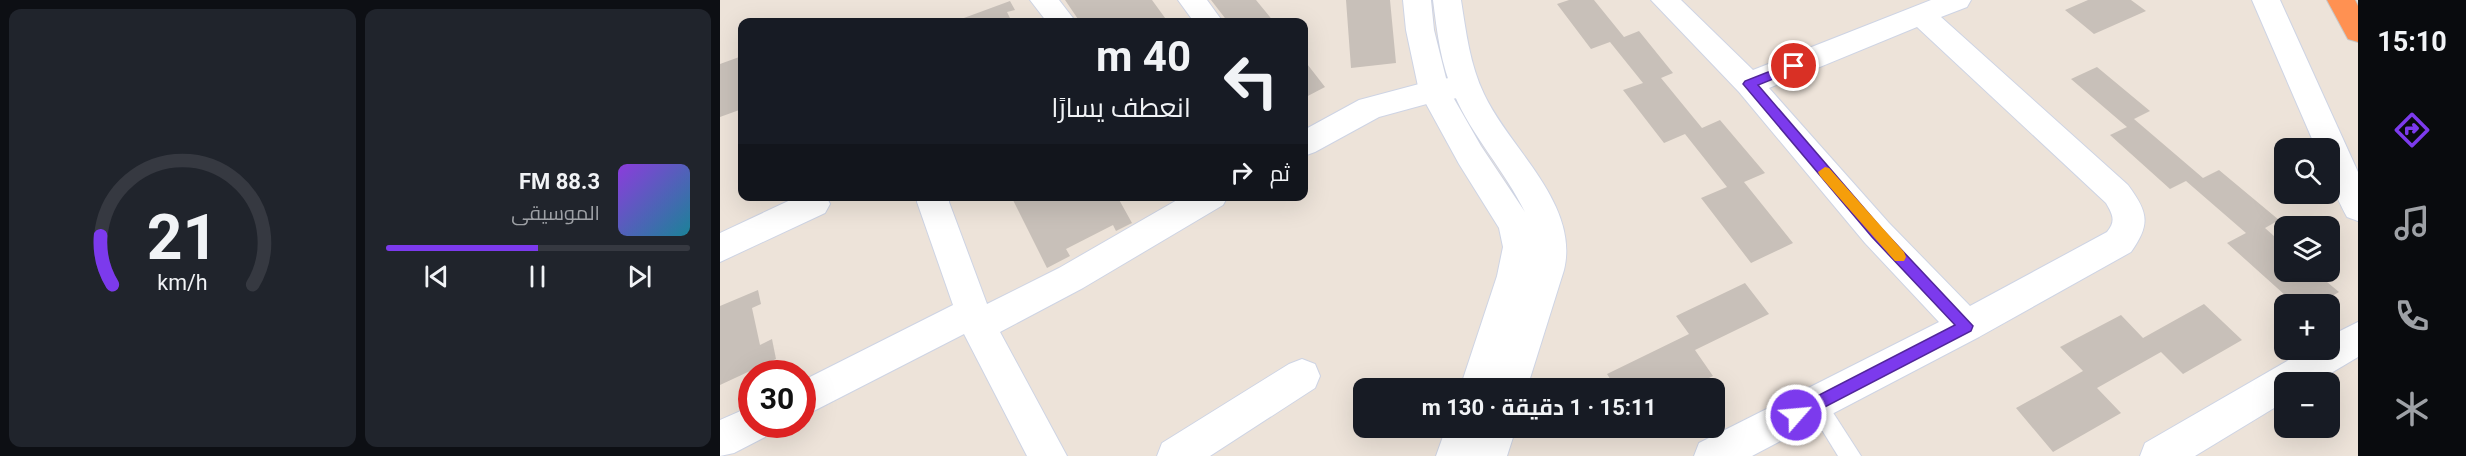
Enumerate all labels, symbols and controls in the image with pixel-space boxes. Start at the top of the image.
text: 15:10 [2377,26,2447,58]
text: 40 m [1096,32,1191,81]
pin [1768,40,1819,91]
icon: left [1212,42,1290,120]
icon: arrive [1777,49,1810,82]
text: انعطف يسارًا [1051,92,1191,124]
icon: directions [2391,109,2433,151]
map controls [2274,138,2340,438]
button: search [2274,138,2340,204]
icon: right [1225,156,1258,189]
text: ثم [1270,161,1290,186]
text: 88.3 FM [519,169,600,194]
text: 21 [146,201,218,274]
text: الموسيقى [511,201,600,225]
icon: music [2391,202,2433,244]
button: layers [2274,216,2340,282]
icon: previous [420,260,453,293]
icon: pause [521,260,554,293]
icon: next [623,260,656,293]
text: km/h [157,270,207,295]
button: + [2274,294,2340,360]
icon: phone [2391,295,2433,337]
speed limit sign: 30 [738,360,816,438]
button: − [2274,372,2340,438]
position arrow [1764,383,1828,447]
icon: climate [2391,388,2433,430]
text: 15:11 · 1 دقيقة · 130 m [1422,395,1656,420]

